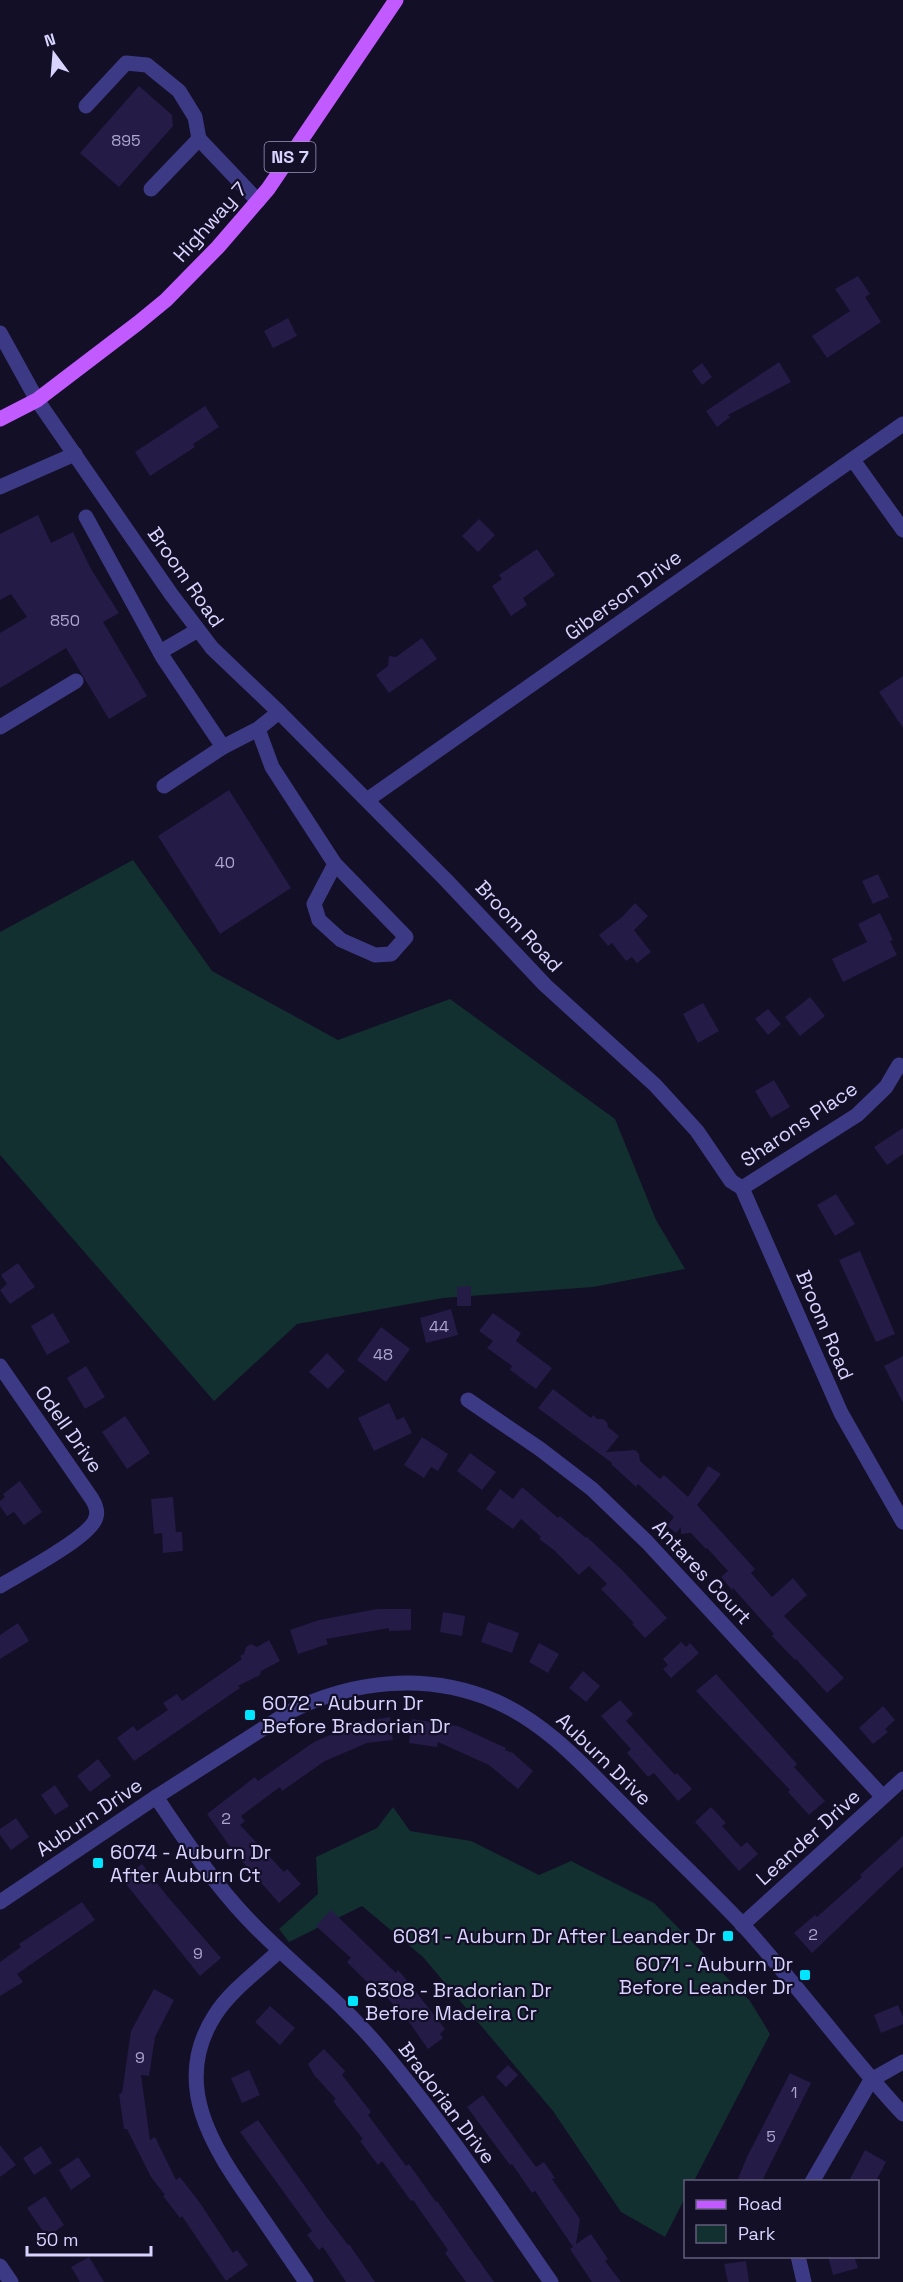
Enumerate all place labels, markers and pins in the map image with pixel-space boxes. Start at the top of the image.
place label: 6072 - Auburn Dr Before Bradorian Dr [262,1690,451,1739]
marker: 6072 - Auburn Dr Before Bradorian Dr [243,1708,257,1722]
place label: 6074 - Auburn Dr After Auburn Ct [110,1839,271,1888]
marker: 6074 - Auburn Dr After Auburn Ct [91,1856,105,1870]
place label: 6081 - Auburn Dr After Leander Dr [393,1923,716,1949]
marker: 6081 - Auburn Dr After Leander Dr [721,1929,735,1943]
place label: 6071 - Auburn Dr Before Leander Dr [619,1951,793,2000]
marker: 6071 - Auburn Dr Before Leander Dr [798,1968,812,1982]
place label: 6308 - Bradorian Dr Before Madeira Cr [365,1977,552,2026]
marker: 6308 - Bradorian Dr Before Madeira Cr [346,1994,360,2008]

